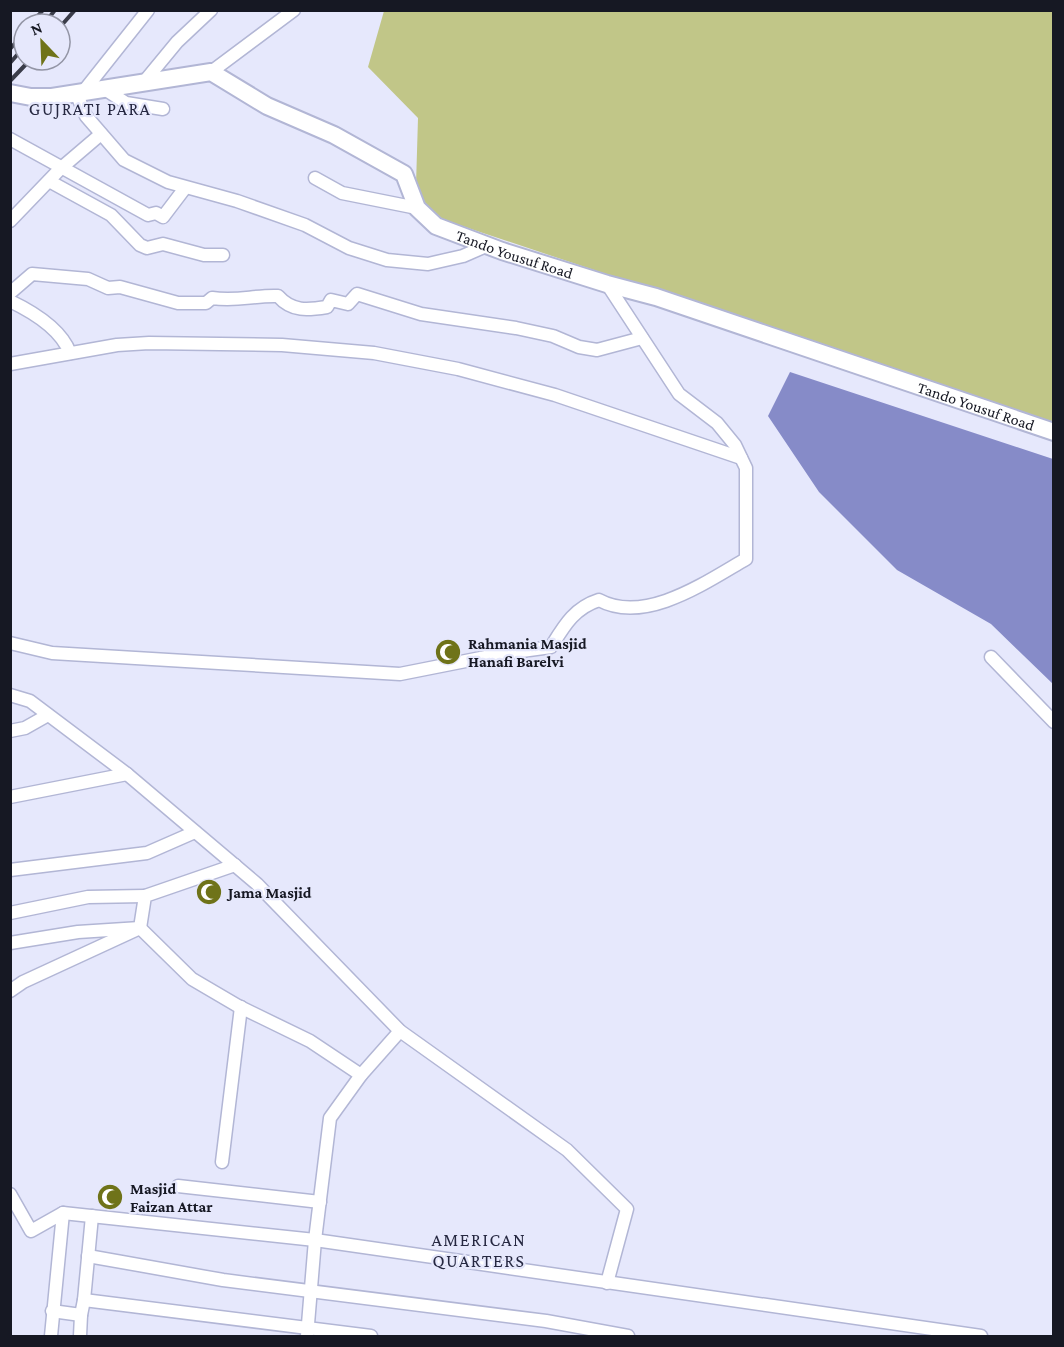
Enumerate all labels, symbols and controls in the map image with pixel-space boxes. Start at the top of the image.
north arrow [12,12,72,72]
text: N [28,19,45,39]
district label: GUJRATI PARA [29,99,151,119]
street label: Tando Yousuf Road [454,226,576,281]
street label: Tando Yousuf Road [916,378,1037,433]
place label: Rahmania Masjid Hanafi Barelvi [468,635,587,670]
mosque icon: Rahmania Masjid Hanafi Barelvi [433,637,463,667]
mosque icon: Jama Masjid [194,877,224,907]
place label: Jama Masjid [226,884,312,902]
place label: Masjid Faizan Attar [130,1180,213,1215]
mosque icon: Masjid Faizan Attar [95,1182,125,1212]
district label: AMERICAN QUARTERS [432,1230,526,1271]

